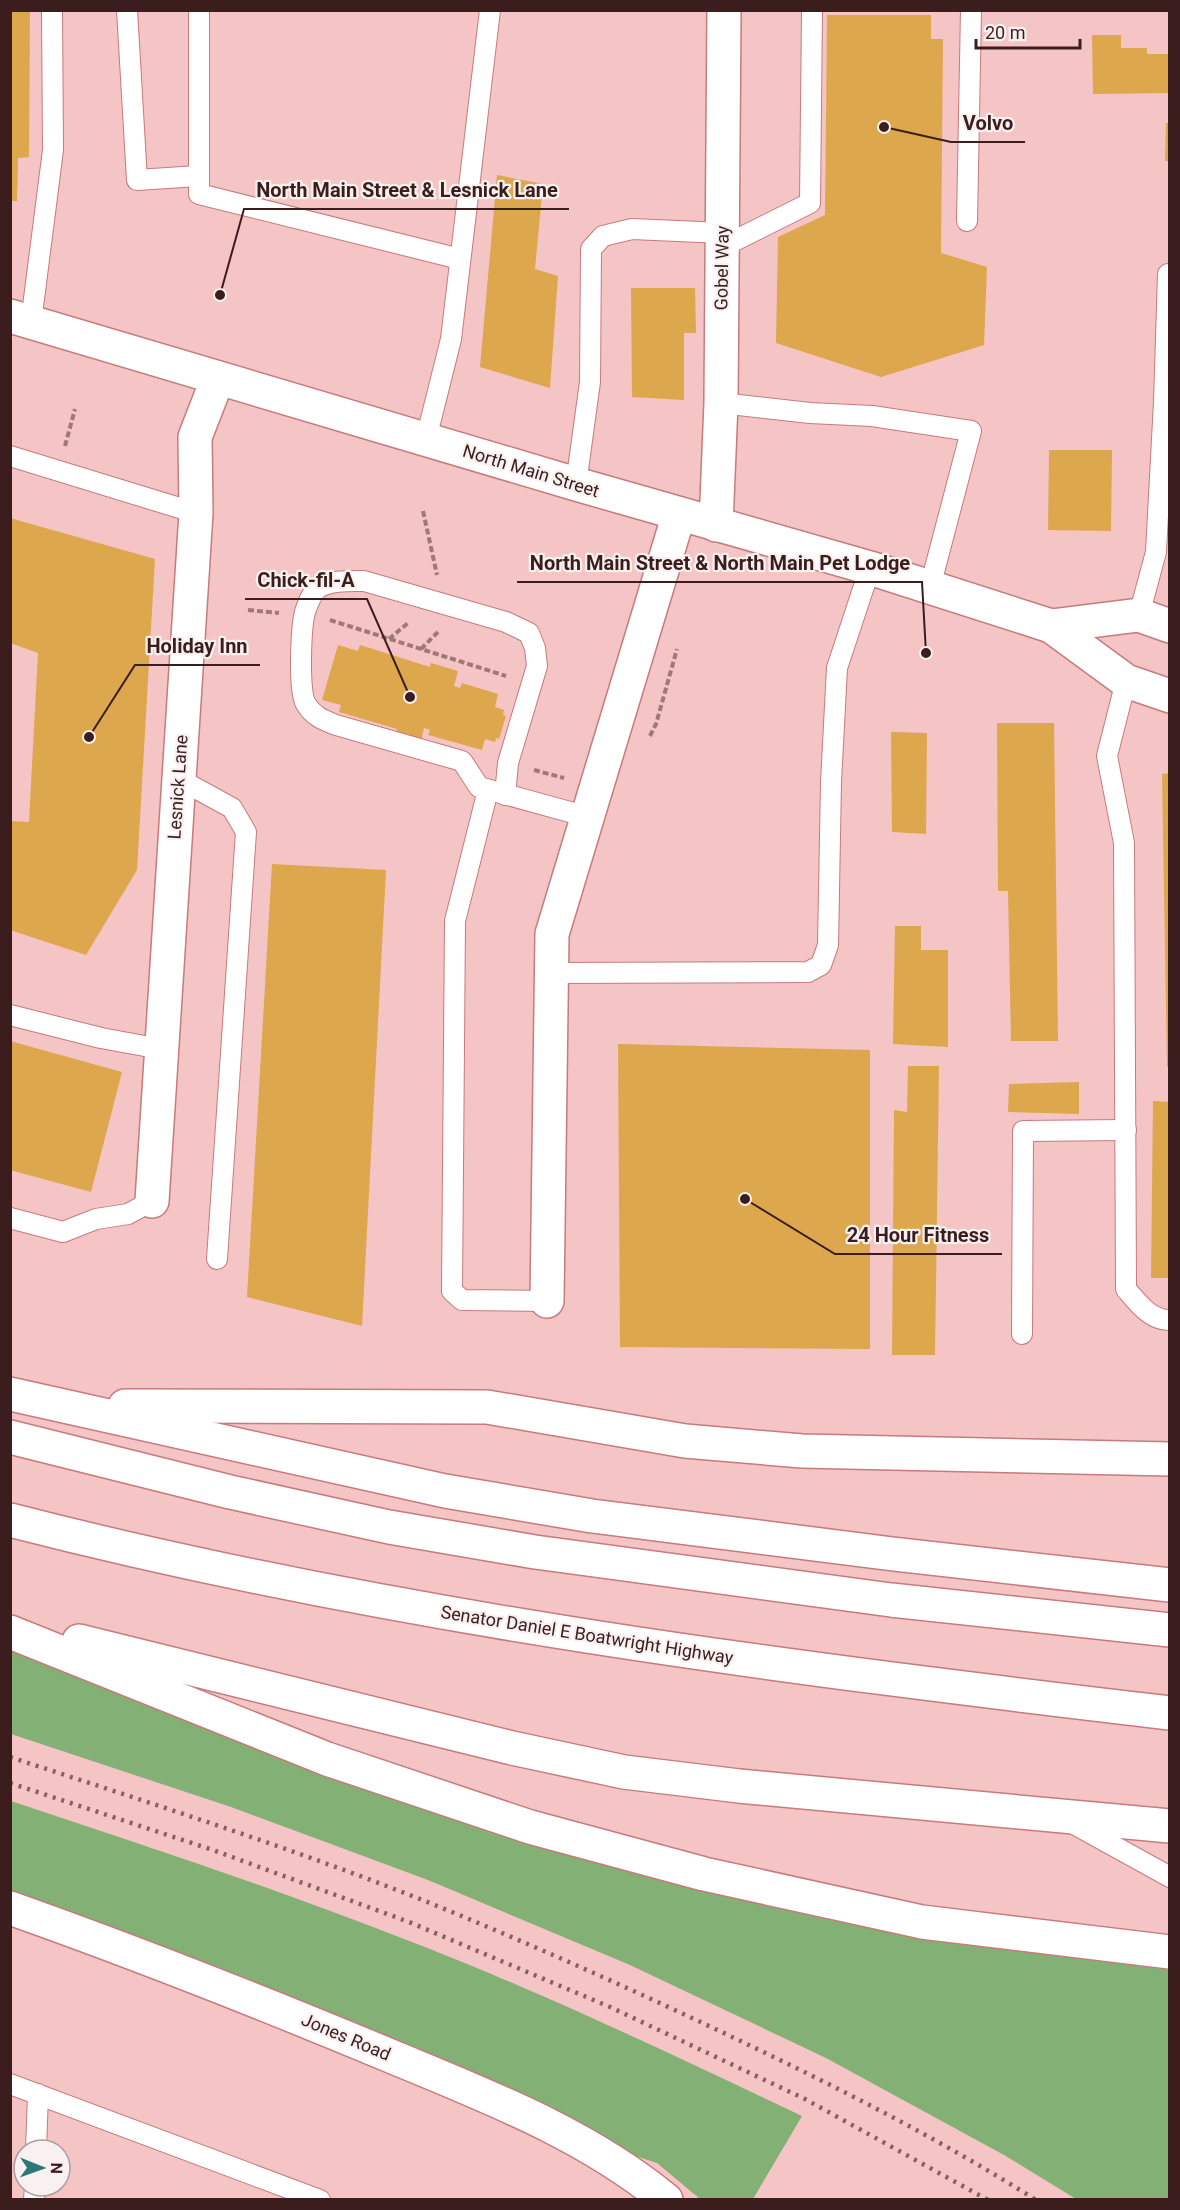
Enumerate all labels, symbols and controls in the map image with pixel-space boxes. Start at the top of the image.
scale bar [976,12,1080,50]
text: 20 m [985,22,1025,43]
callout: Volvo [951,104,1025,142]
text: Volvo [963,111,1013,135]
callout: North Main Street & Lesnick Lane [244,171,569,209]
text: North Main Street & Lesnick Lane [256,178,558,202]
street label: Gobel Way [710,225,733,311]
street label: North Main Street [460,440,602,501]
callout: North Main Street & North Main Pet Lodge [517,544,922,582]
text: North Main Street & North Main Pet Lodge [530,551,910,575]
callout: Chick-fil-A [245,561,367,599]
text: Chick-fil-A [257,568,355,592]
callout: Holiday Inn [135,627,260,665]
text: Holiday Inn [146,634,248,658]
street label: Lesnick Lane [163,734,192,840]
callout: 24 Hour Fitness [835,1216,1002,1254]
text: 24 Hour Fitness [847,1223,989,1247]
street label: Senator Daniel E Boatwright Highway [439,1601,735,1668]
street label: Jones Road [298,2008,394,2065]
north arrow [12,2138,72,2198]
text: N [47,2162,66,2174]

